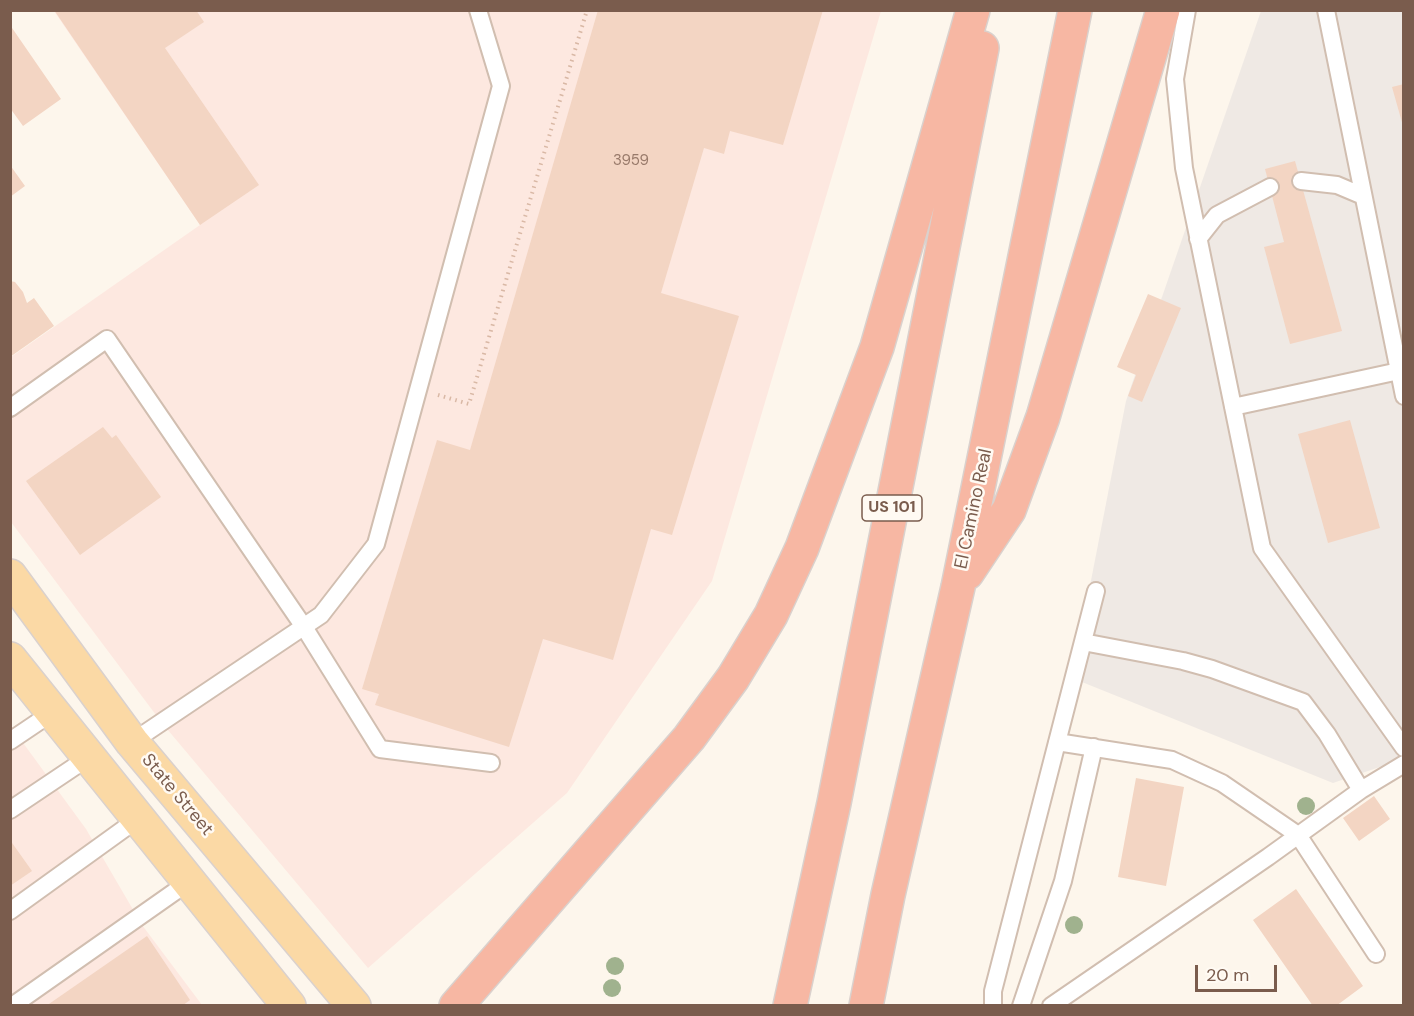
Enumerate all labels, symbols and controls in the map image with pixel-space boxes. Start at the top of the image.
house number: 3959 [613,152,649,170]
street label: El Camino Real [951,447,997,571]
road number: US 101 [862,495,922,521]
street label: State Street [137,750,217,840]
scale bar [1198,953,1280,991]
text: 20 m [1206,963,1249,987]

